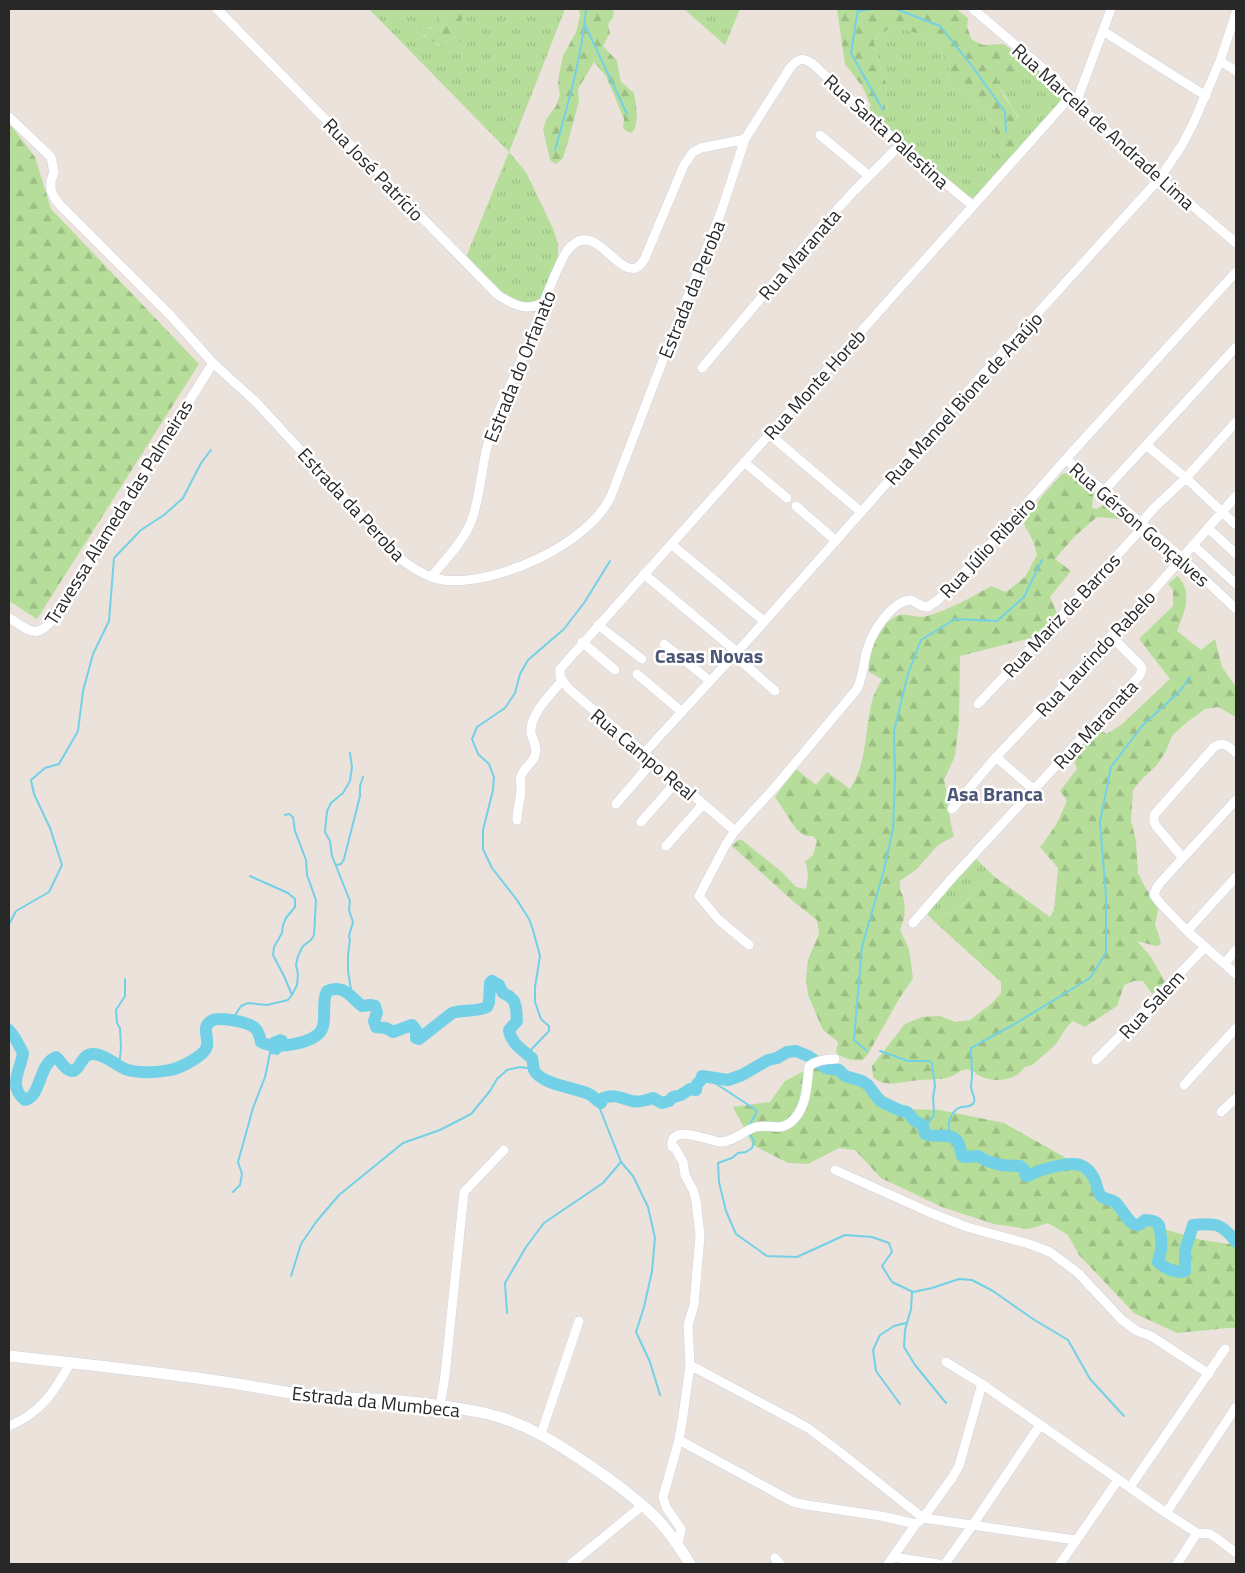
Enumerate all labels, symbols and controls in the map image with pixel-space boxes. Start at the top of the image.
street label: Rua Marcela de Andrade Lima [1006,36,1202,216]
street label: Rua Santa Palestina [818,67,956,196]
street label: Rua José Patrício [317,111,431,227]
street label: Rua Maranata [751,202,847,306]
street label: Estrada da Peroba [650,215,732,362]
street label: Estrada do Orfanato [475,286,563,446]
street label: Rua Manoel Bione de Araújo [877,305,1049,491]
street label: Rua Monte Horeb [756,322,872,446]
street label: Travessa Alameda das Palmeiras [37,394,200,630]
street label: Estrada da Peroba [291,441,413,568]
street label: Rua Gérson Gonçalves [1063,455,1217,593]
street label: Rua Júlio Ribeiro [932,490,1042,604]
street label: Rua Mariz de Barros [995,546,1127,684]
street label: Rua Laurindo Rabelo [1028,583,1162,723]
district label: Casas Novas [655,640,763,671]
street label: Rua Maranata [1046,672,1144,775]
street label: Rua Campo Real [585,701,703,807]
district label: Asa Branca [947,778,1043,809]
street label: Rua Salem [1111,963,1191,1045]
street label: Estrada da Mumbeca [290,1378,462,1424]

